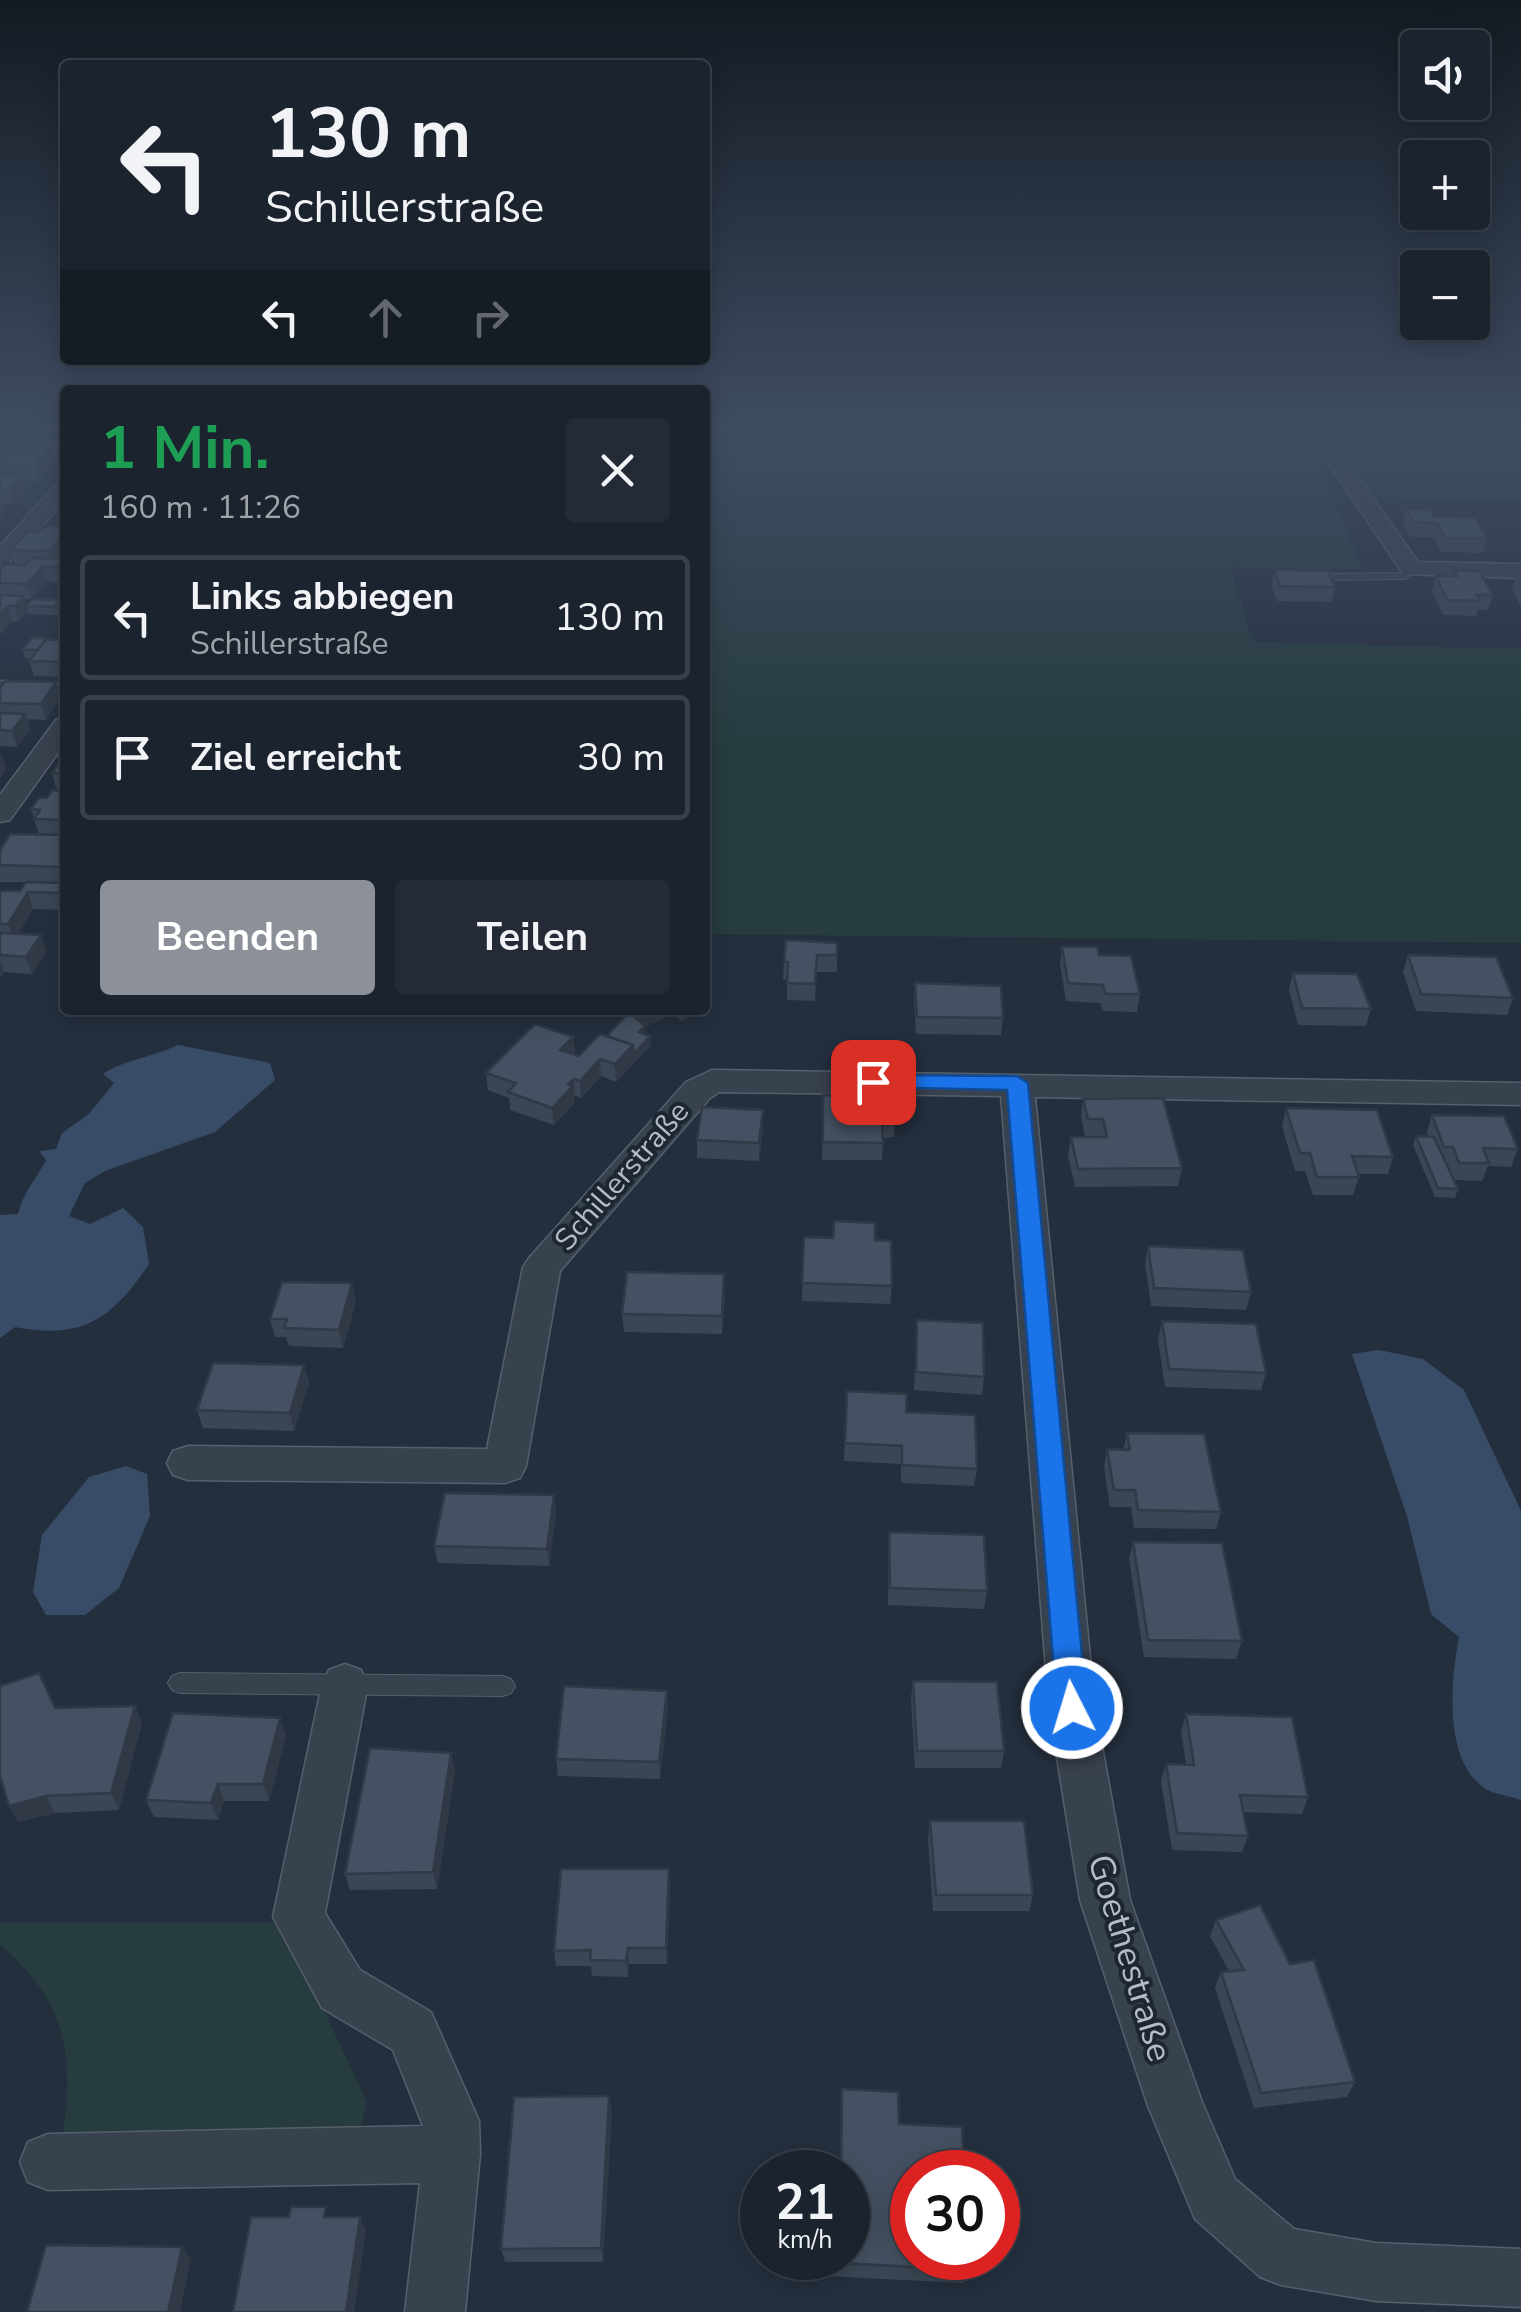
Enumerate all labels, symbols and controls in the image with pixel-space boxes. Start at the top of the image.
map controls [1400,30,1490,340]
button: sound [1400,30,1490,120]
text: 130 m [265,86,471,182]
icon: left [100,100,230,230]
button: + [1400,140,1490,230]
text: Schillerstraße [265,177,544,238]
button: − [1400,250,1490,340]
icon: left [253,290,308,345]
icon: ahead [358,290,413,345]
icon: right [463,290,518,345]
text: 1 Min. [100,407,270,489]
button: close [565,418,670,523]
text: 160 m · 11:26 [100,486,301,529]
text: Links abbiegen [190,571,455,622]
icon: left [105,590,160,645]
text: 130 m [554,592,665,643]
text: Schillerstraße [190,622,389,665]
icon: arrive [105,730,160,785]
text: Ziel erreicht [190,732,401,783]
text: 30 m [577,732,665,783]
button: Beenden [100,880,375,995]
button: Teilen [395,880,670,995]
pin [831,1040,916,1125]
icon: arrive [846,1055,901,1110]
street label: Schillerstraße [545,1092,699,1260]
position arrow [1020,1656,1124,1760]
street label: Goethestraße [1076,1849,1184,2067]
speed limit sign: 30 [890,2150,1020,2280]
text: 21 [775,2168,835,2237]
text: km/h [777,2223,833,2257]

